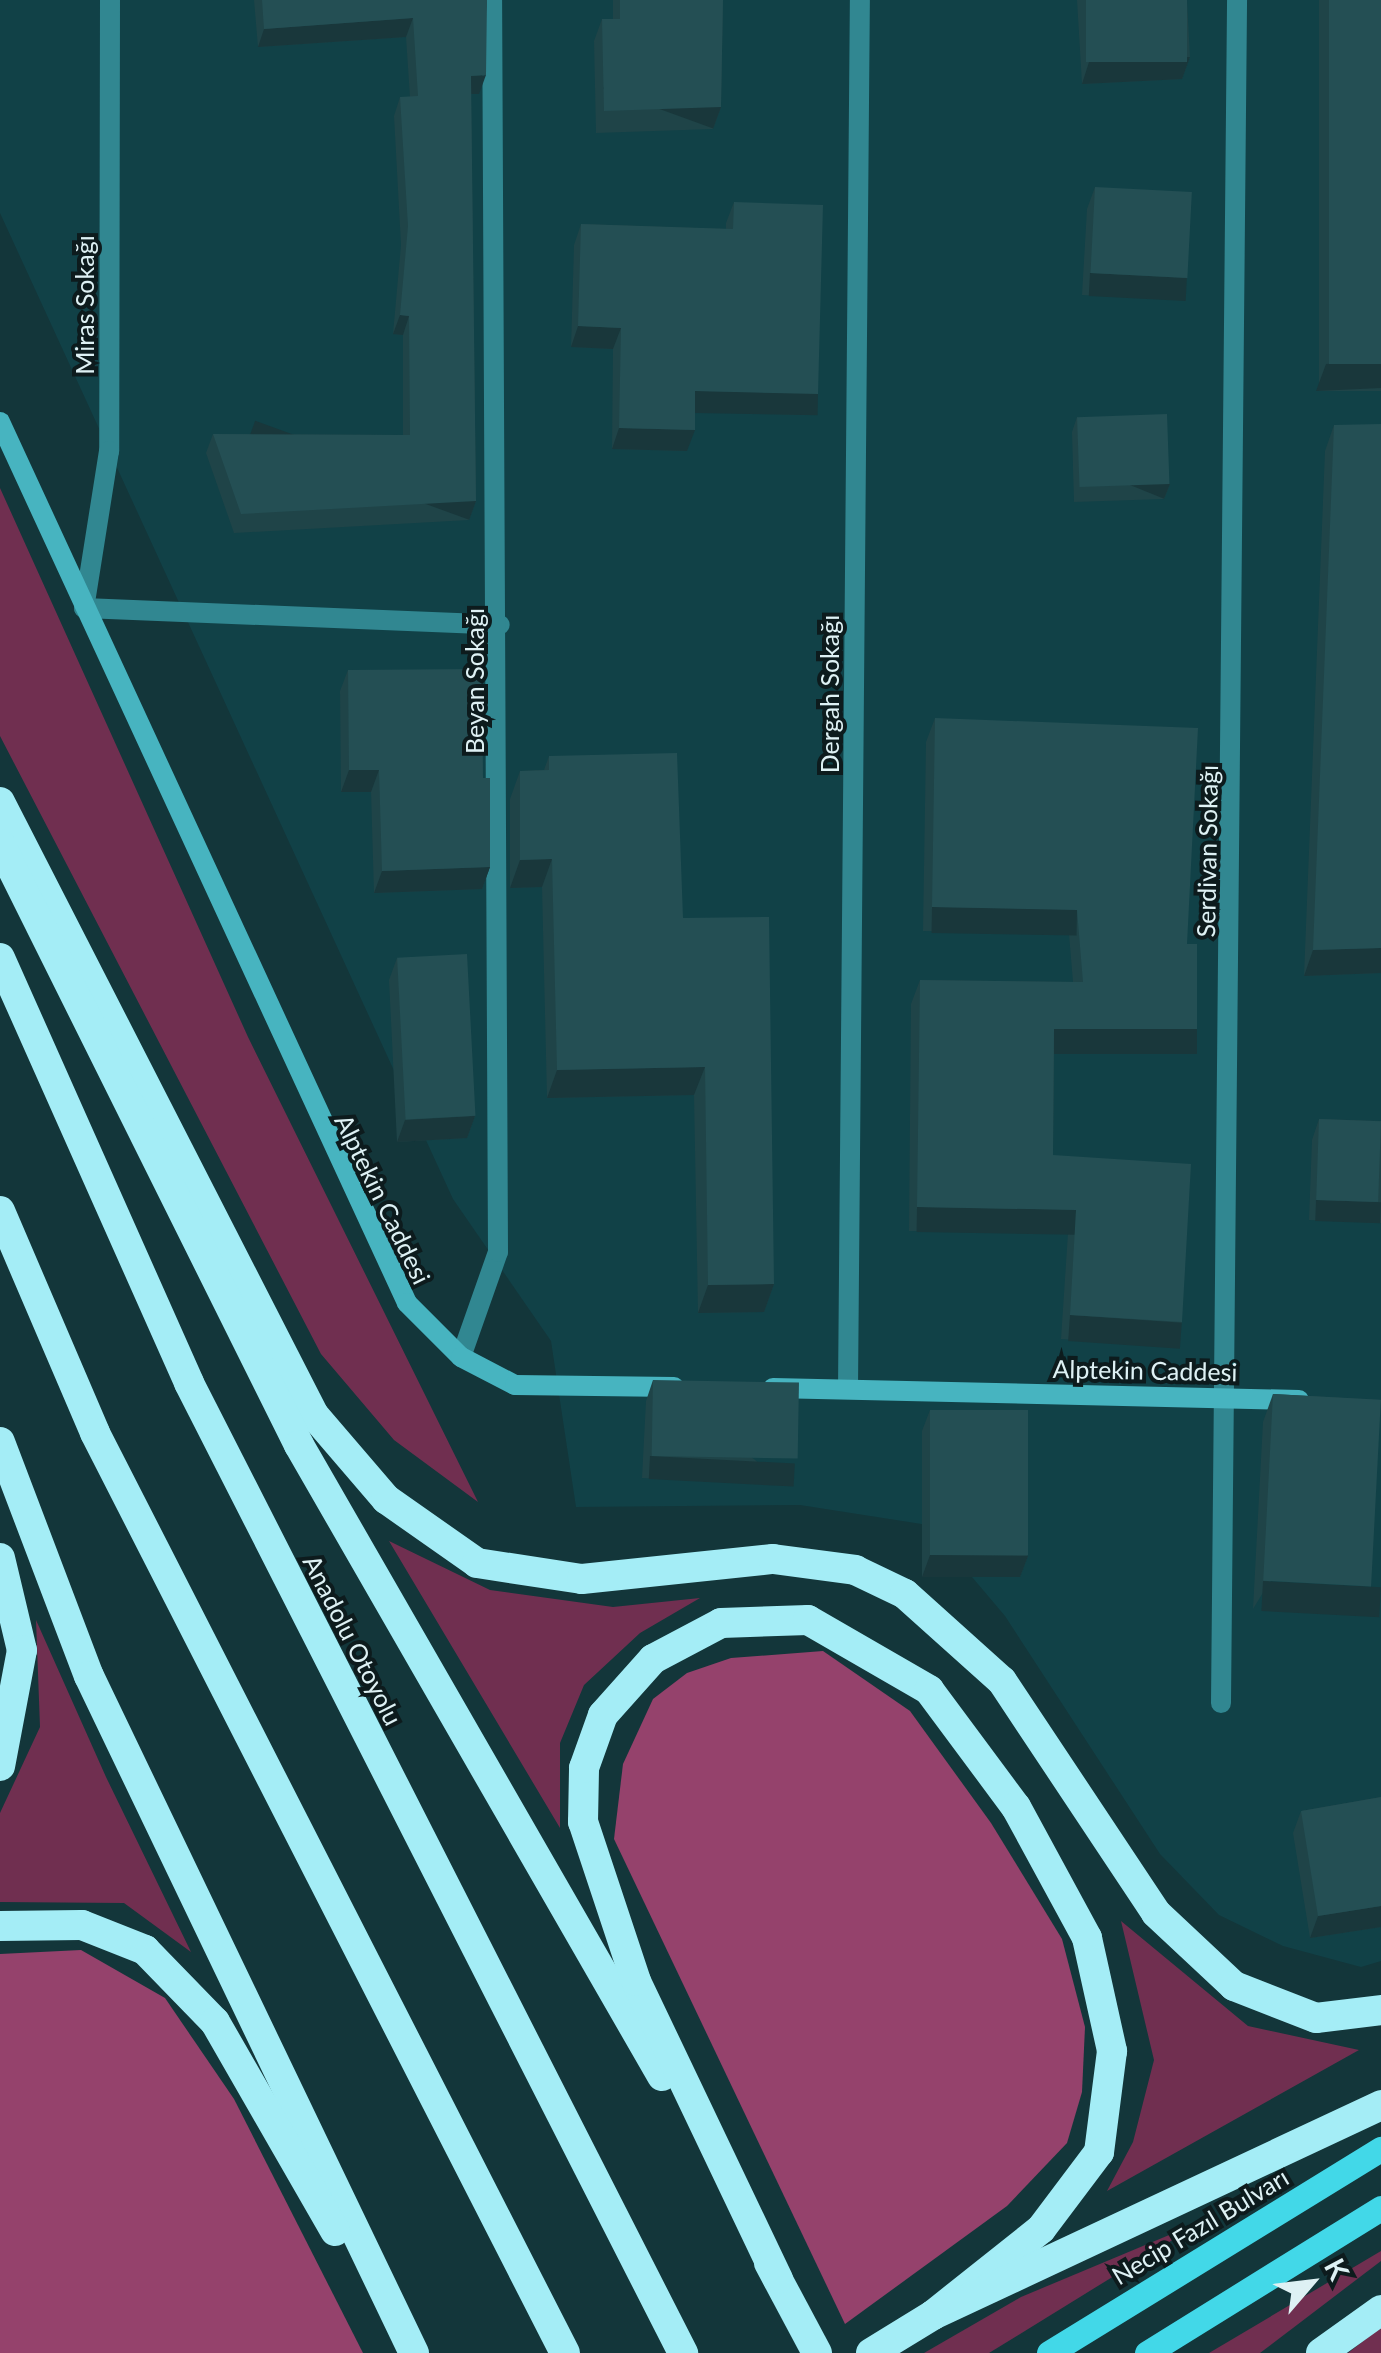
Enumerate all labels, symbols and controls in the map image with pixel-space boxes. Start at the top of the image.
street label: Miras Sokağı [69,235,99,375]
street label: Beyan Sokağı [459,608,489,754]
street label: Dergah Sokağı [814,615,844,773]
street label: Serdivan Sokağı [1190,765,1224,937]
street label: Alptekin Caddesi [329,1109,437,1289]
street label: Alptekin Caddesi [1052,1353,1238,1387]
street label: Anadolu Otoyolu [297,1550,409,1730]
street label: Necip Fazıl Bulvarı [1106,2161,1294,2291]
north arrow [1261,2233,1361,2333]
text: K [1318,2252,1357,2285]

